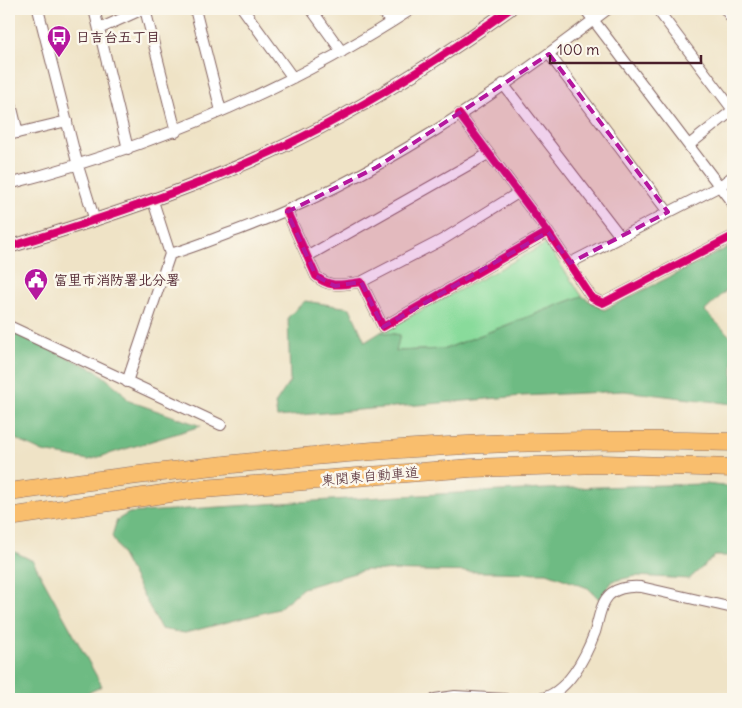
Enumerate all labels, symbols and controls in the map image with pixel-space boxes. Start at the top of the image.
bus stop icon: 日吉台五丁目 [46,24,72,58]
place label: 日吉台五丁目 [76,28,160,46]
scale bar [550,32,701,64]
text: 100 m [557,40,599,59]
public building icon: 富里市消防署北分署 [23,267,49,301]
place label: 富里市消防署北分署 [54,271,180,289]
street label: 東関東自動車道 [320,463,420,489]

